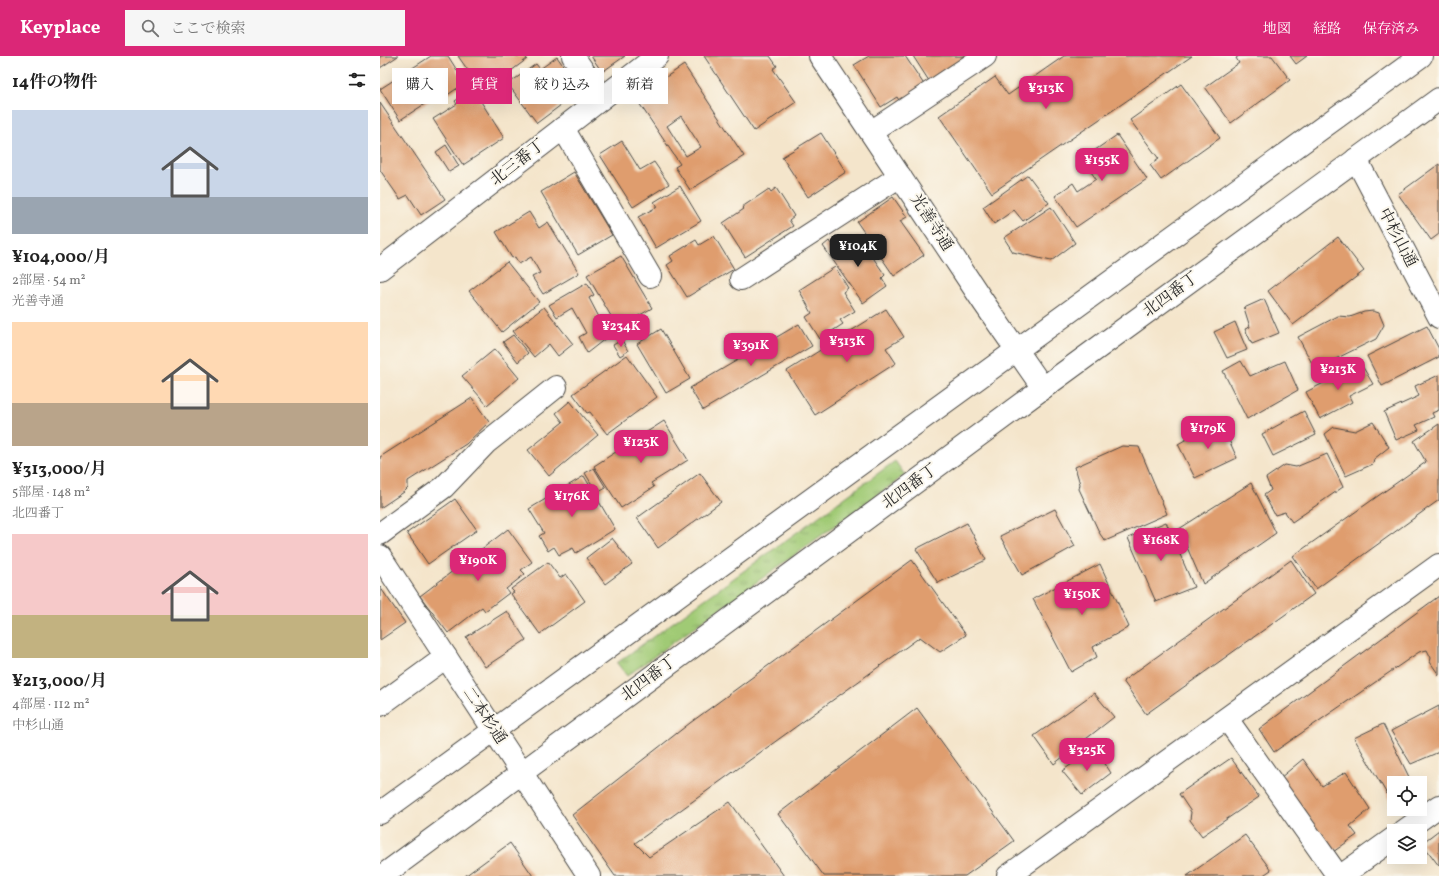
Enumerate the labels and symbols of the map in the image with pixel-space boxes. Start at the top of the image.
pin: ¥313K [1018,76,1074,110]
street label: 北三番丁 [486,135,550,191]
pin: ¥155K [1074,148,1130,182]
street label: 光善寺通 [904,190,958,256]
street label: 中杉山通 [1372,205,1422,271]
pin: ¥104K [830,234,886,268]
street label: 北四番丁 [1139,267,1203,323]
pin: ¥234K [593,314,649,348]
pin: ¥313K [819,329,875,363]
pin: ¥391K [723,333,779,367]
pin: ¥213K [1310,357,1366,391]
pin: ¥179K [1180,416,1236,450]
pin: ¥123K [613,430,669,464]
street label: 北四番丁 [878,459,942,515]
pin: ¥176K [544,484,600,518]
pin: ¥168K [1133,528,1189,562]
pin: ¥190K [450,548,506,582]
pin: ¥150K [1054,582,1110,616]
street label: 北四番丁 [617,651,681,707]
street label: 二本杉通 [457,683,511,749]
pin: ¥325K [1059,738,1115,772]

